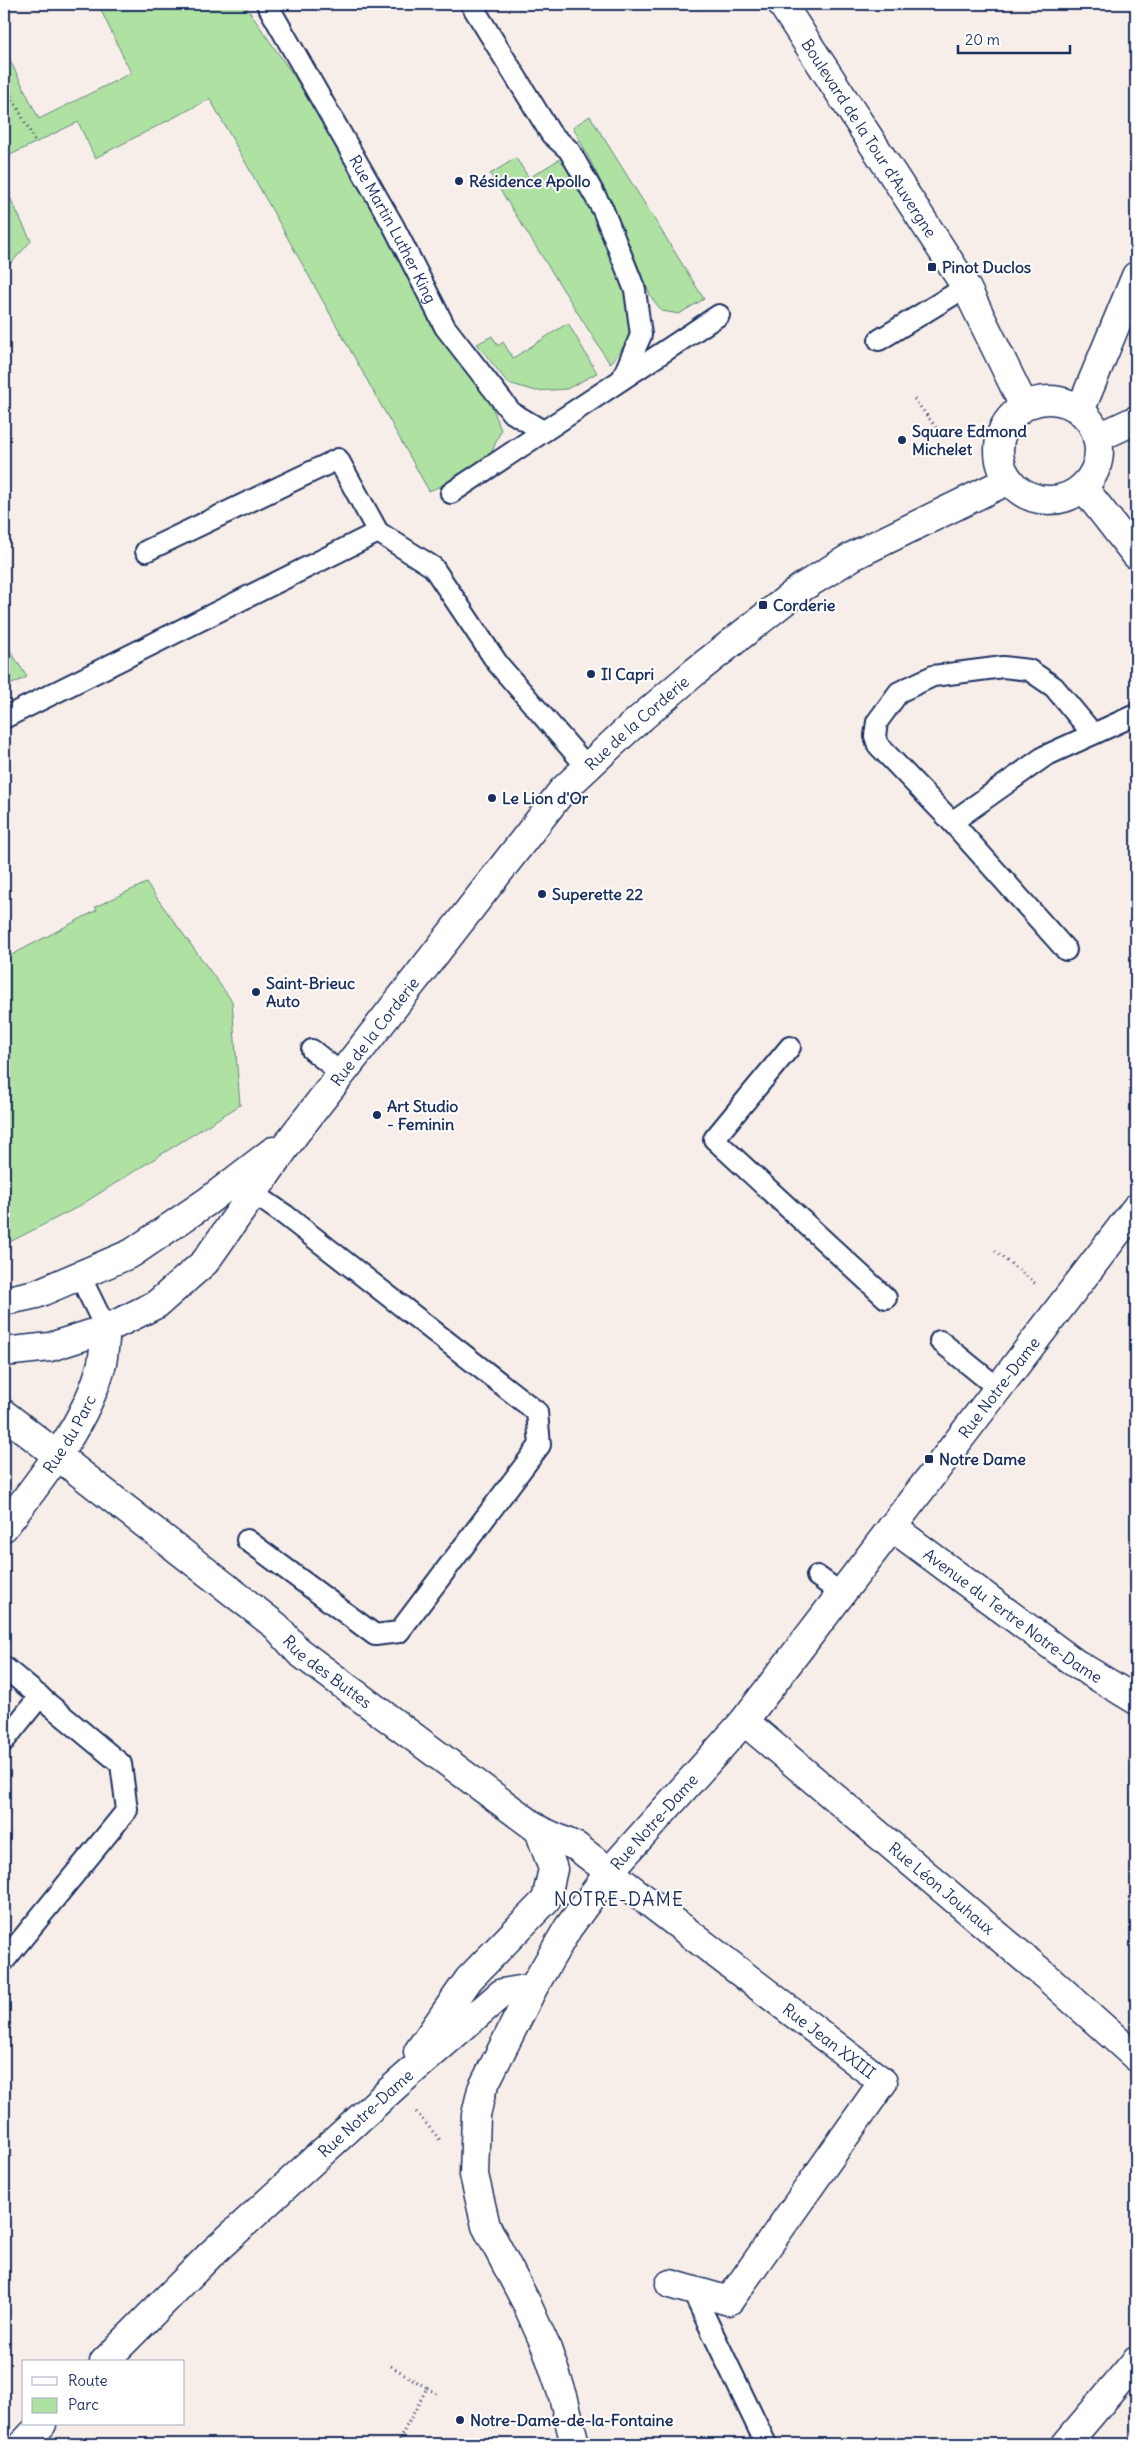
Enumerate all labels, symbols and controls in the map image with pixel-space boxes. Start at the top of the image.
scale bar [958,22,1070,54]
text: 20 m [965,30,1000,49]
street label: Boulevard de la Tour d'Auvergne [797,35,941,241]
street label: Rue Martin Luther King [345,151,441,307]
place label: Résidence Apollo [469,171,590,192]
marker: Résidence Apollo [453,175,465,187]
place label: Pinot Duclos [942,257,1031,277]
marker: Pinot Duclos [926,261,938,273]
place label: Square Edmond Michelet [912,421,1028,459]
marker: Square Edmond Michelet [896,434,908,446]
place label: Corderie [773,595,836,615]
marker: Corderie [757,599,769,611]
place label: Il Capri [601,664,654,685]
marker: Il Capri [585,668,597,680]
street label: Rue de la Corderie [581,672,693,774]
place label: Le Lion d'Or [502,788,589,808]
marker: Le Lion d'Or [486,792,498,804]
place label: Superette 22 [552,884,643,905]
marker: Superette 22 [536,888,548,900]
place label: Saint-Brieuc Auto [266,973,355,1011]
street label: Rue de la Corderie [326,973,423,1090]
marker: Saint-Brieuc Auto [250,986,262,998]
place label: Art Studio - Feminin [387,1096,458,1134]
marker: Art Studio - Feminin [371,1109,383,1121]
street label: Rue Notre-Dame [954,1333,1044,1442]
street label: Rue du Parc [38,1392,100,1477]
place label: Notre Dame [939,1449,1026,1469]
marker: Notre Dame [923,1453,935,1465]
street label: Avenue du Tertre Notre-Dame [920,1544,1106,1687]
street label: Rue des Buttes [279,1631,376,1712]
street label: Rue Notre-Dame [606,1770,702,1874]
street label: Rue Léon Jouhaux [885,1838,999,1939]
district label: NOTRE-DAME [554,1887,684,1911]
street label: Rue Jean XXIII [779,1999,880,2083]
street label: Rue Notre-Dame [314,2065,417,2162]
legend [22,2360,185,2426]
text: Route [68,2371,108,2390]
text: Parc [68,2395,99,2414]
place label: Notre-Dame-de-la-Fontaine [470,2410,674,2430]
marker: Notre-Dame-de-la-Fontaine [454,2414,466,2426]

